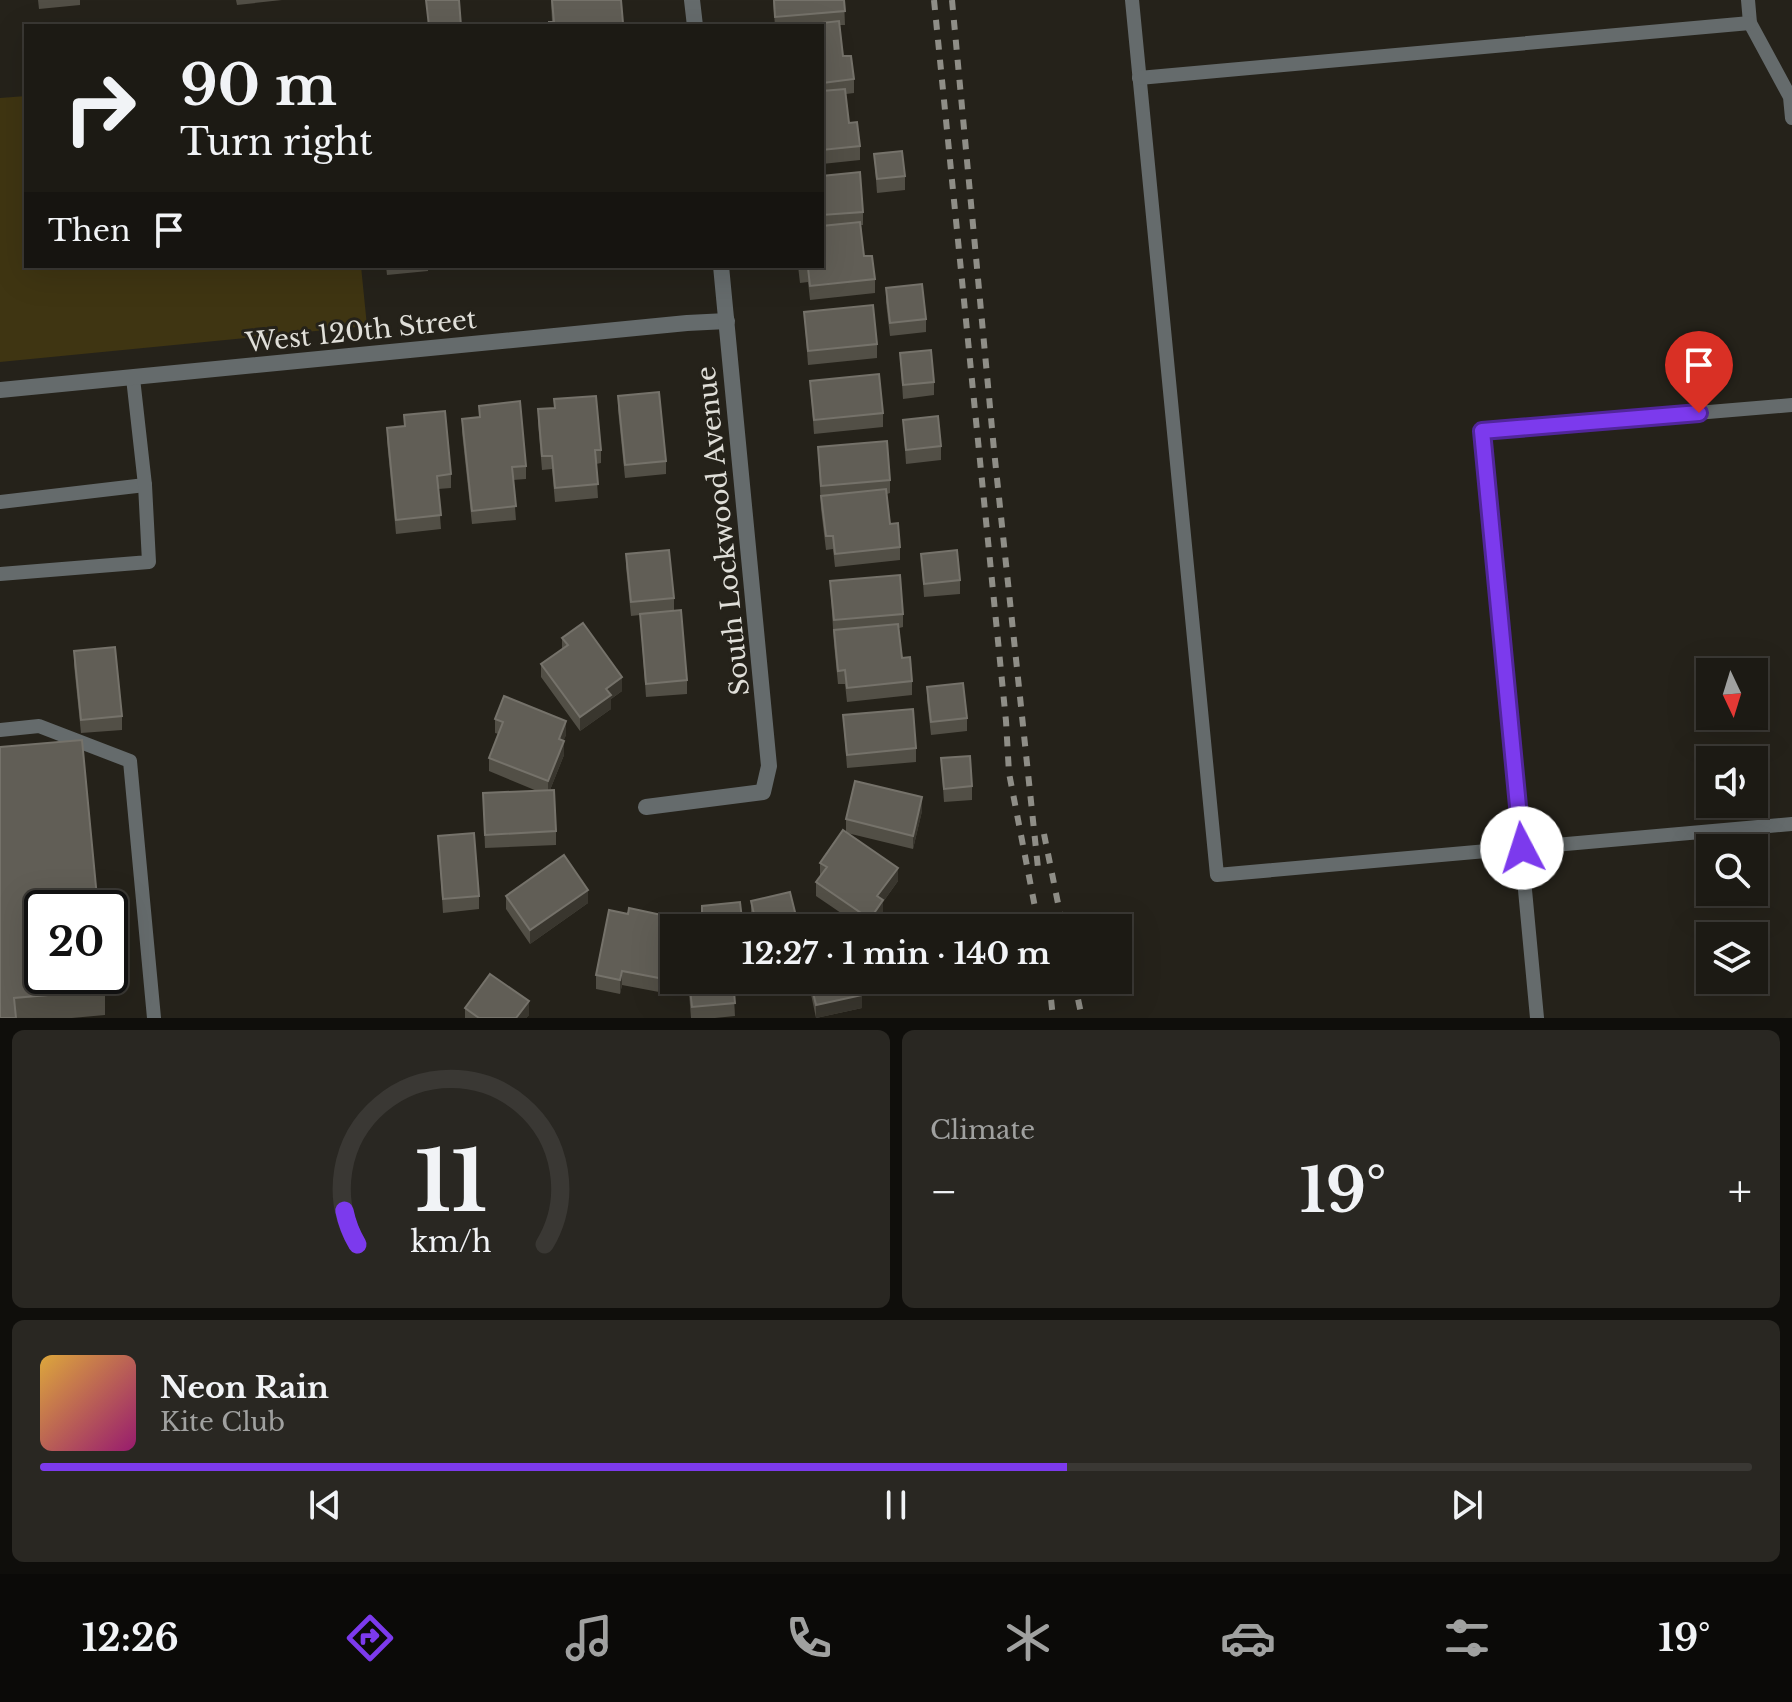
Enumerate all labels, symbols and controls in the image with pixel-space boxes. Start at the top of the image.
text: 90 m [180,51,337,120]
icon: right [48,56,152,160]
text: Turn right [180,120,373,165]
icon: arrive [147,208,191,252]
text: Then [48,212,131,249]
street label: West 120th Street [243,303,478,359]
pin [1665,331,1733,413]
icon: arrive [1677,343,1721,387]
street label: South Lockwood Avenue [690,365,756,697]
north arrow [1696,658,1768,730]
map controls [1696,658,1768,994]
button: sound [1696,746,1768,818]
position arrow [1480,806,1564,890]
button: search [1696,834,1768,906]
speed limit sign: 20 [24,890,128,994]
button: layers [1696,922,1768,994]
text: 12:27 · 1 min · 140 m [742,935,1050,972]
text: Climate [930,1114,1035,1146]
text: 11 [415,1130,487,1233]
text: 19° [1300,1154,1386,1228]
text: − [930,1164,958,1219]
text: + [1728,1164,1752,1219]
text: km/h [410,1224,492,1260]
text: Neon Rain [160,1369,329,1406]
text: Kite Club [160,1406,285,1438]
icon: previous [303,1483,347,1527]
icon: pause [874,1483,918,1527]
icon: next [1445,1483,1489,1527]
icon: directions [342,1610,398,1666]
icon: music [561,1610,617,1666]
icon: phone [781,1610,837,1666]
icon: climate [1000,1610,1056,1666]
icon: car [1220,1610,1276,1666]
icon: filters [1439,1610,1495,1666]
text: 12:26 [82,1616,179,1661]
text: 19° [1658,1616,1710,1661]

